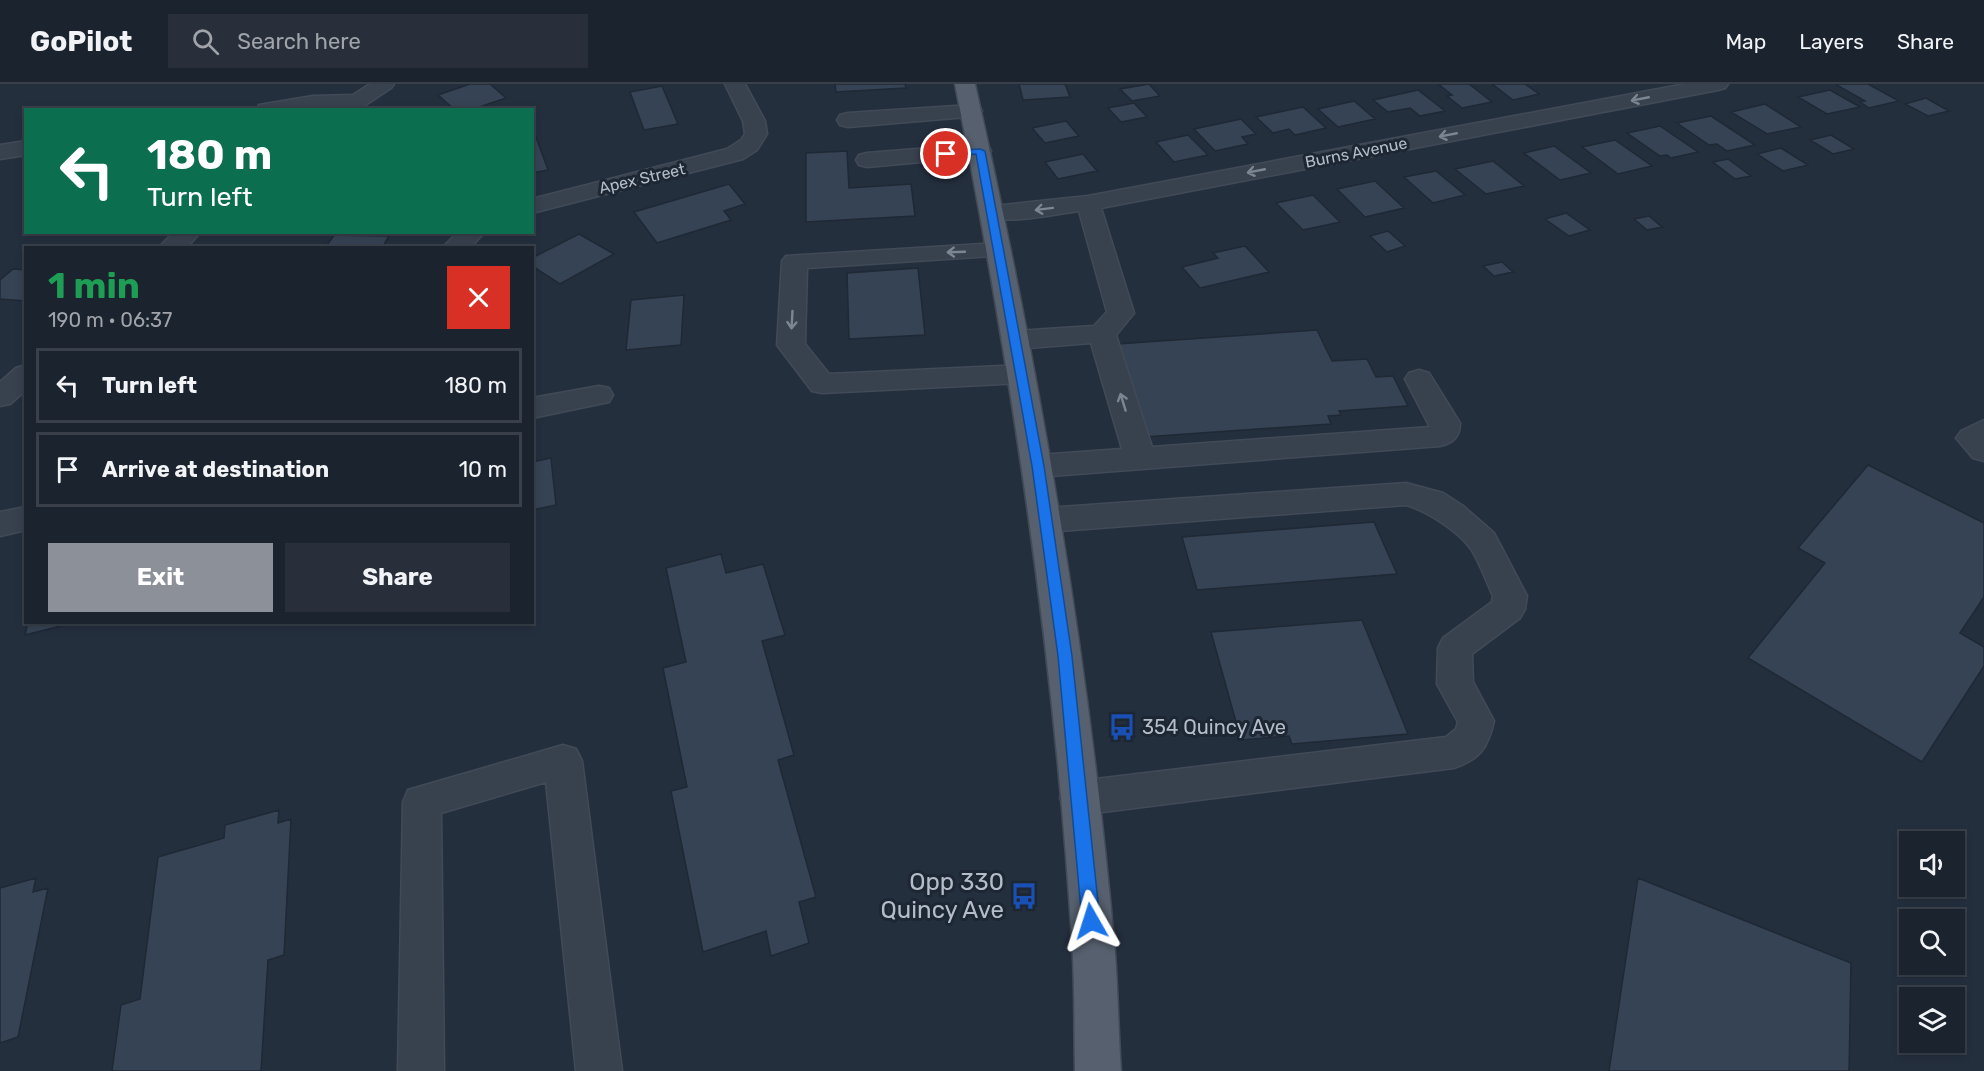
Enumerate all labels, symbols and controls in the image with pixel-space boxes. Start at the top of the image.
search box [168,14,588,68]
text: GoPilot [30,25,132,58]
icon: search [189,25,222,58]
text: Search here [237,28,361,55]
text: Map [1725,29,1766,54]
text: Layers [1799,29,1864,54]
text: Share [1897,29,1954,54]
one-way arrow [1630,94,1650,105]
pin [920,128,971,179]
text: 180 m [147,130,272,180]
one-way arrow [1439,130,1458,141]
icon: left [48,132,126,210]
street label: Burns Avenue [1303,133,1409,172]
icon: arrive [929,137,962,170]
street label: Apex Street [597,159,687,198]
one-way arrow [1247,166,1267,177]
text: Turn left [147,181,252,213]
one-way arrow [1034,203,1054,214]
one-way arrow [947,246,967,257]
text: 1 min [48,264,140,307]
button: close [447,266,510,329]
text: 190 m · 06:37 [48,308,172,332]
one-way arrow [786,309,797,329]
icon: left [51,369,84,402]
text: Turn left [102,372,197,399]
text: 180 m [445,372,507,399]
one-way arrow [1117,393,1128,412]
icon: arrive [51,453,84,486]
text: Arrive at destination [102,456,329,483]
text: 10 m [459,456,507,483]
button: Exit [48,543,273,612]
button: Share [285,543,510,612]
bus stop icon: 354 Quincy Ave [1107,712,1137,742]
place label: 354 Quincy Ave [1142,715,1286,739]
map controls [1899,831,1965,1053]
button: sound [1899,831,1965,897]
place label: Opp 330 Quincy Ave [881,868,1004,924]
bus stop icon: Opp 330 Quincy Ave [1009,881,1039,911]
position arrow [1059,889,1123,953]
button: search [1899,909,1965,975]
button: layers [1899,987,1965,1053]

